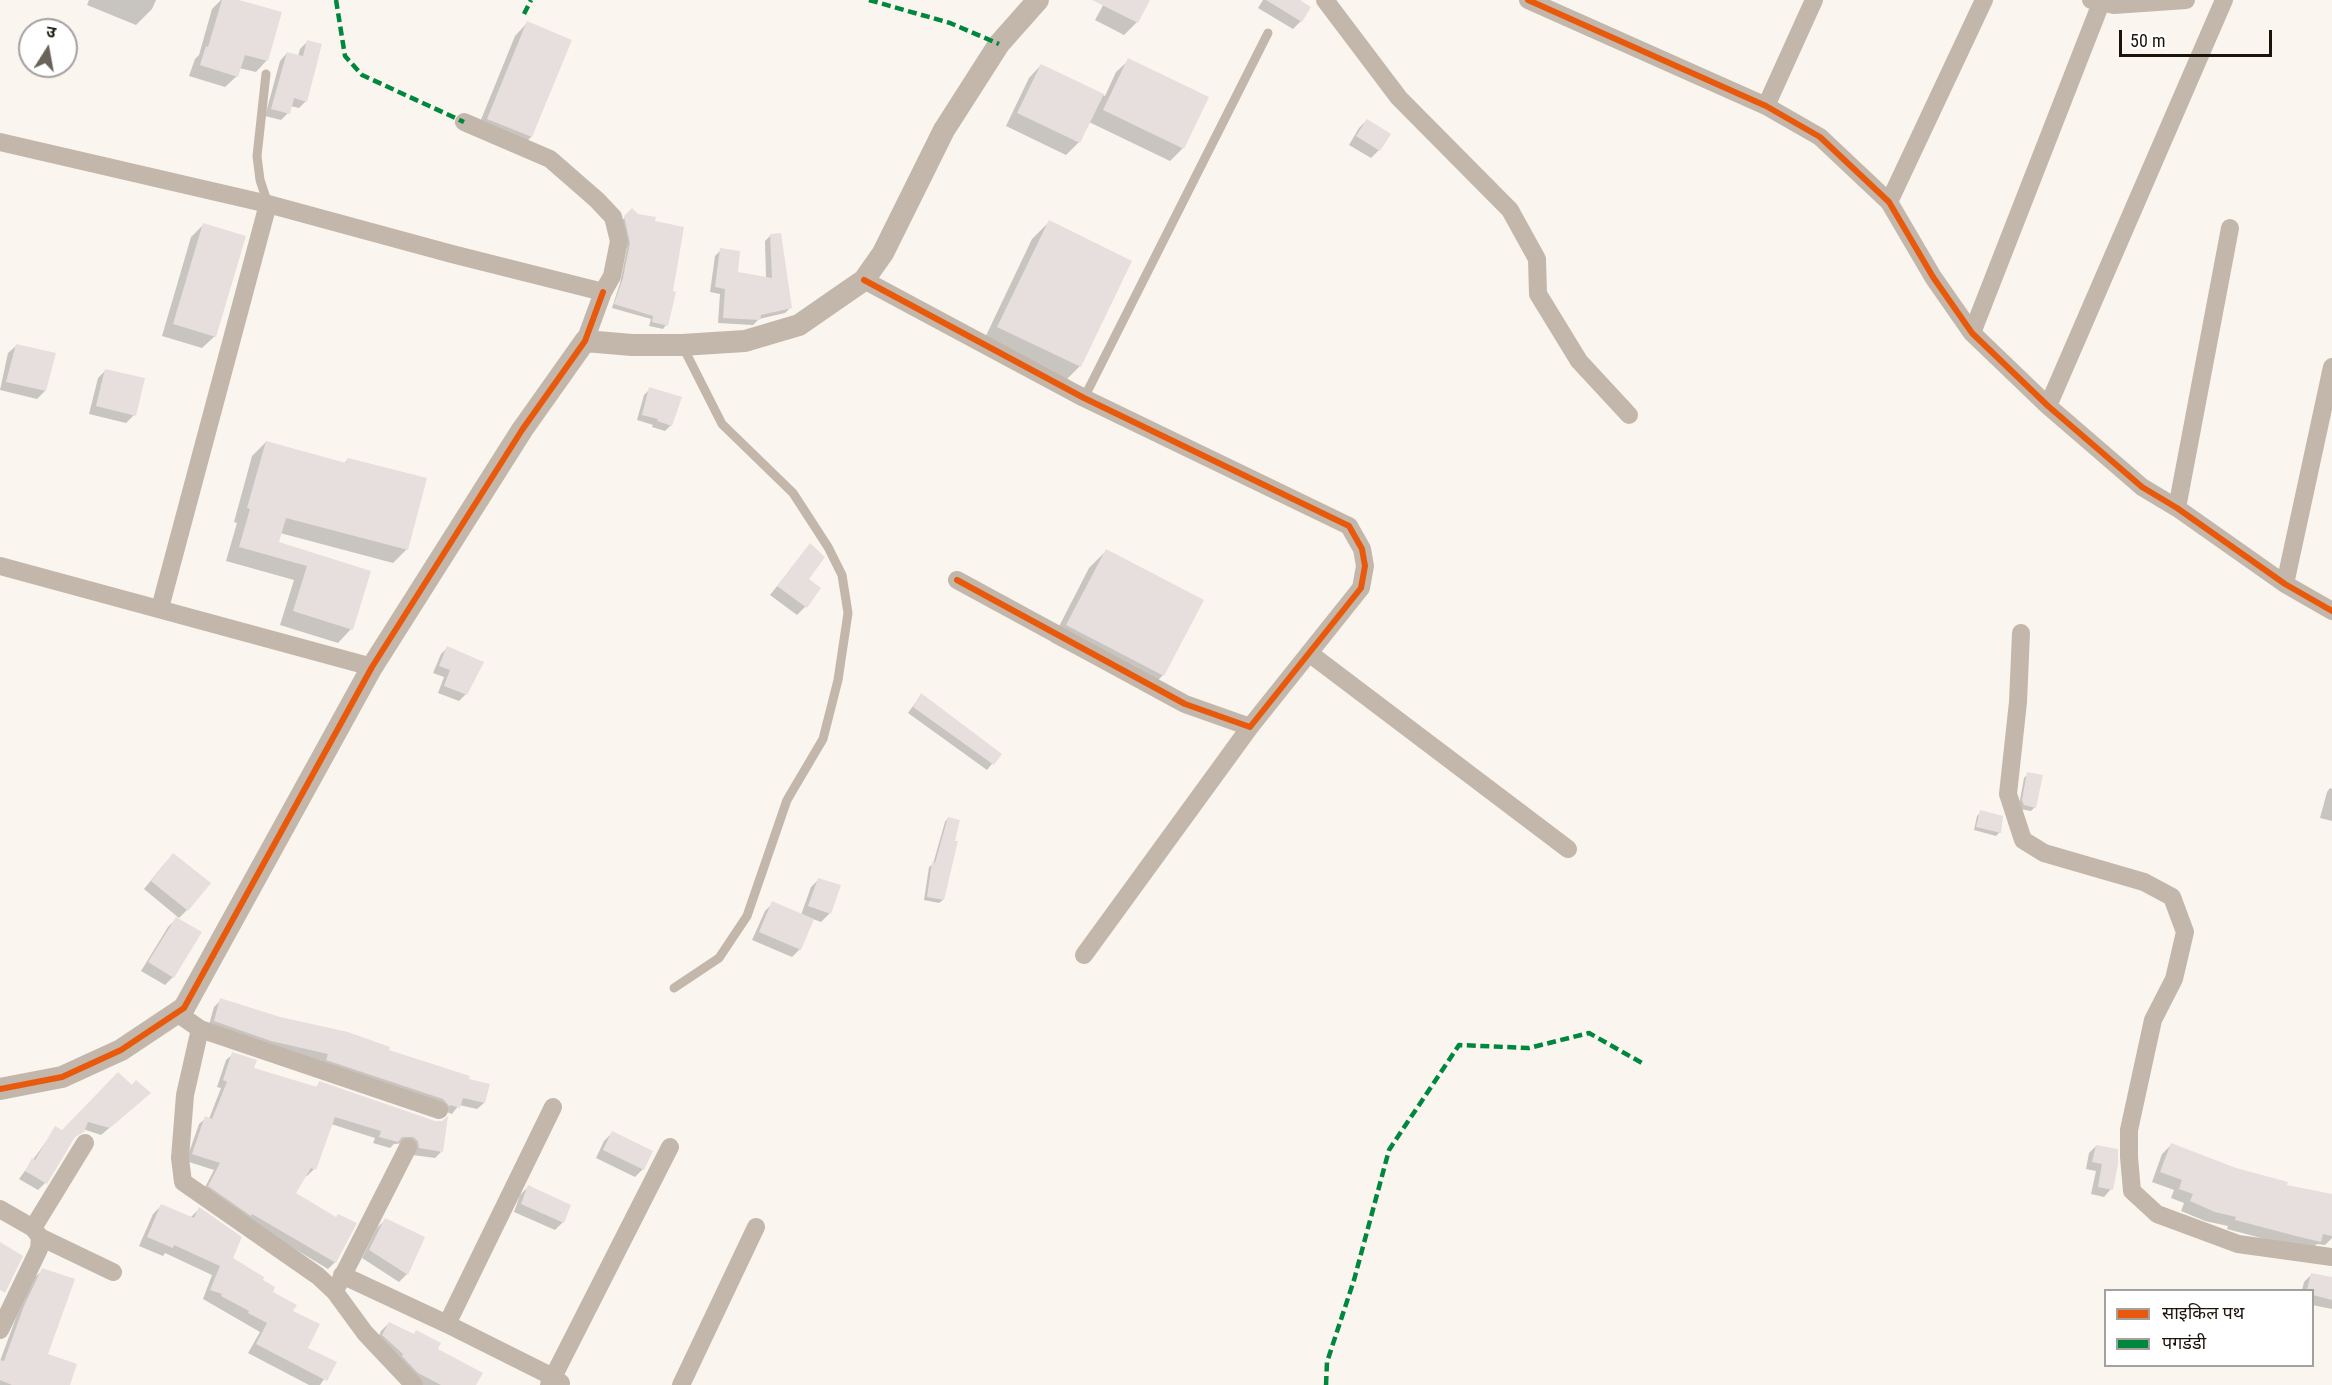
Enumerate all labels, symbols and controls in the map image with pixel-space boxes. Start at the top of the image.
north arrow [18,18,78,78]
scale bar [2122,18,2275,56]
text: उ [45,22,58,42]
text: 50 m [2130,30,2165,51]
legend [2104,1289,2314,1367]
text: साइकिल पथ [2162,1302,2244,1323]
text: पगडंडी [2162,1332,2206,1353]

